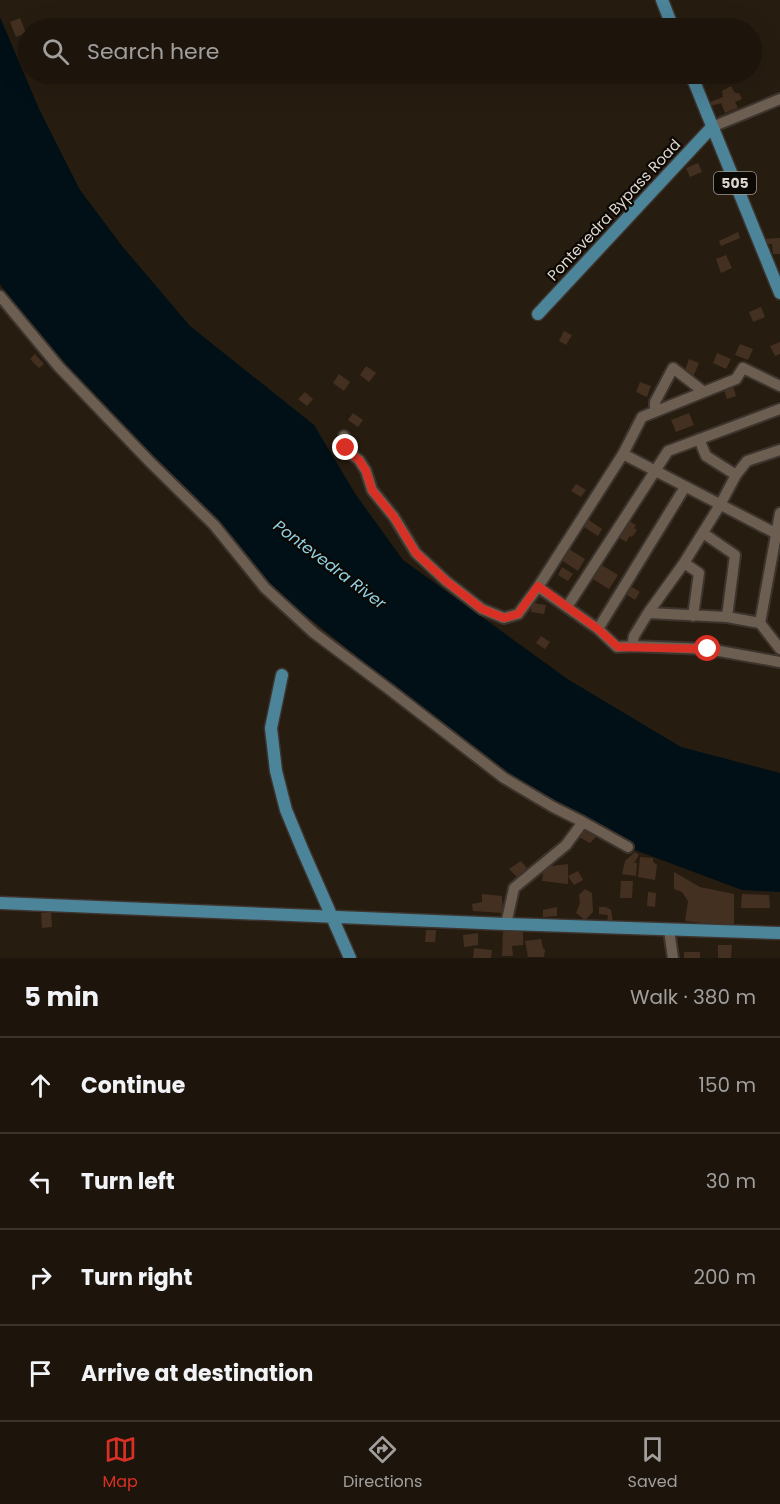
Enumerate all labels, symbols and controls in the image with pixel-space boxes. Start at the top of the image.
search box [18,18,762,84]
icon: search [39,35,72,68]
text: Search here [87,36,220,67]
street label: Pontevedra Bypass Road [542,134,685,285]
road number: 505 [714,172,756,194]
route end [332,434,358,460]
water label: Pontevedra River [269,515,391,615]
route start [694,635,720,661]
text: 5 min [24,979,99,1015]
text: Walk · 380 m [630,983,756,1011]
icon: ahead [24,1069,57,1102]
text: Continue [81,1070,185,1101]
text: 150 m [699,1071,756,1099]
icon: left [24,1165,57,1198]
text: Turn left [81,1166,175,1197]
text: 30 m [706,1167,756,1195]
icon: right [24,1261,57,1294]
text: Turn right [81,1262,192,1293]
text: 200 m [693,1263,756,1291]
icon: arrive [24,1357,57,1390]
text: Arrive at destination [81,1358,313,1389]
tab: Map [103,1433,138,1494]
tab: Directions [343,1433,422,1494]
tab: Saved [628,1433,677,1494]

